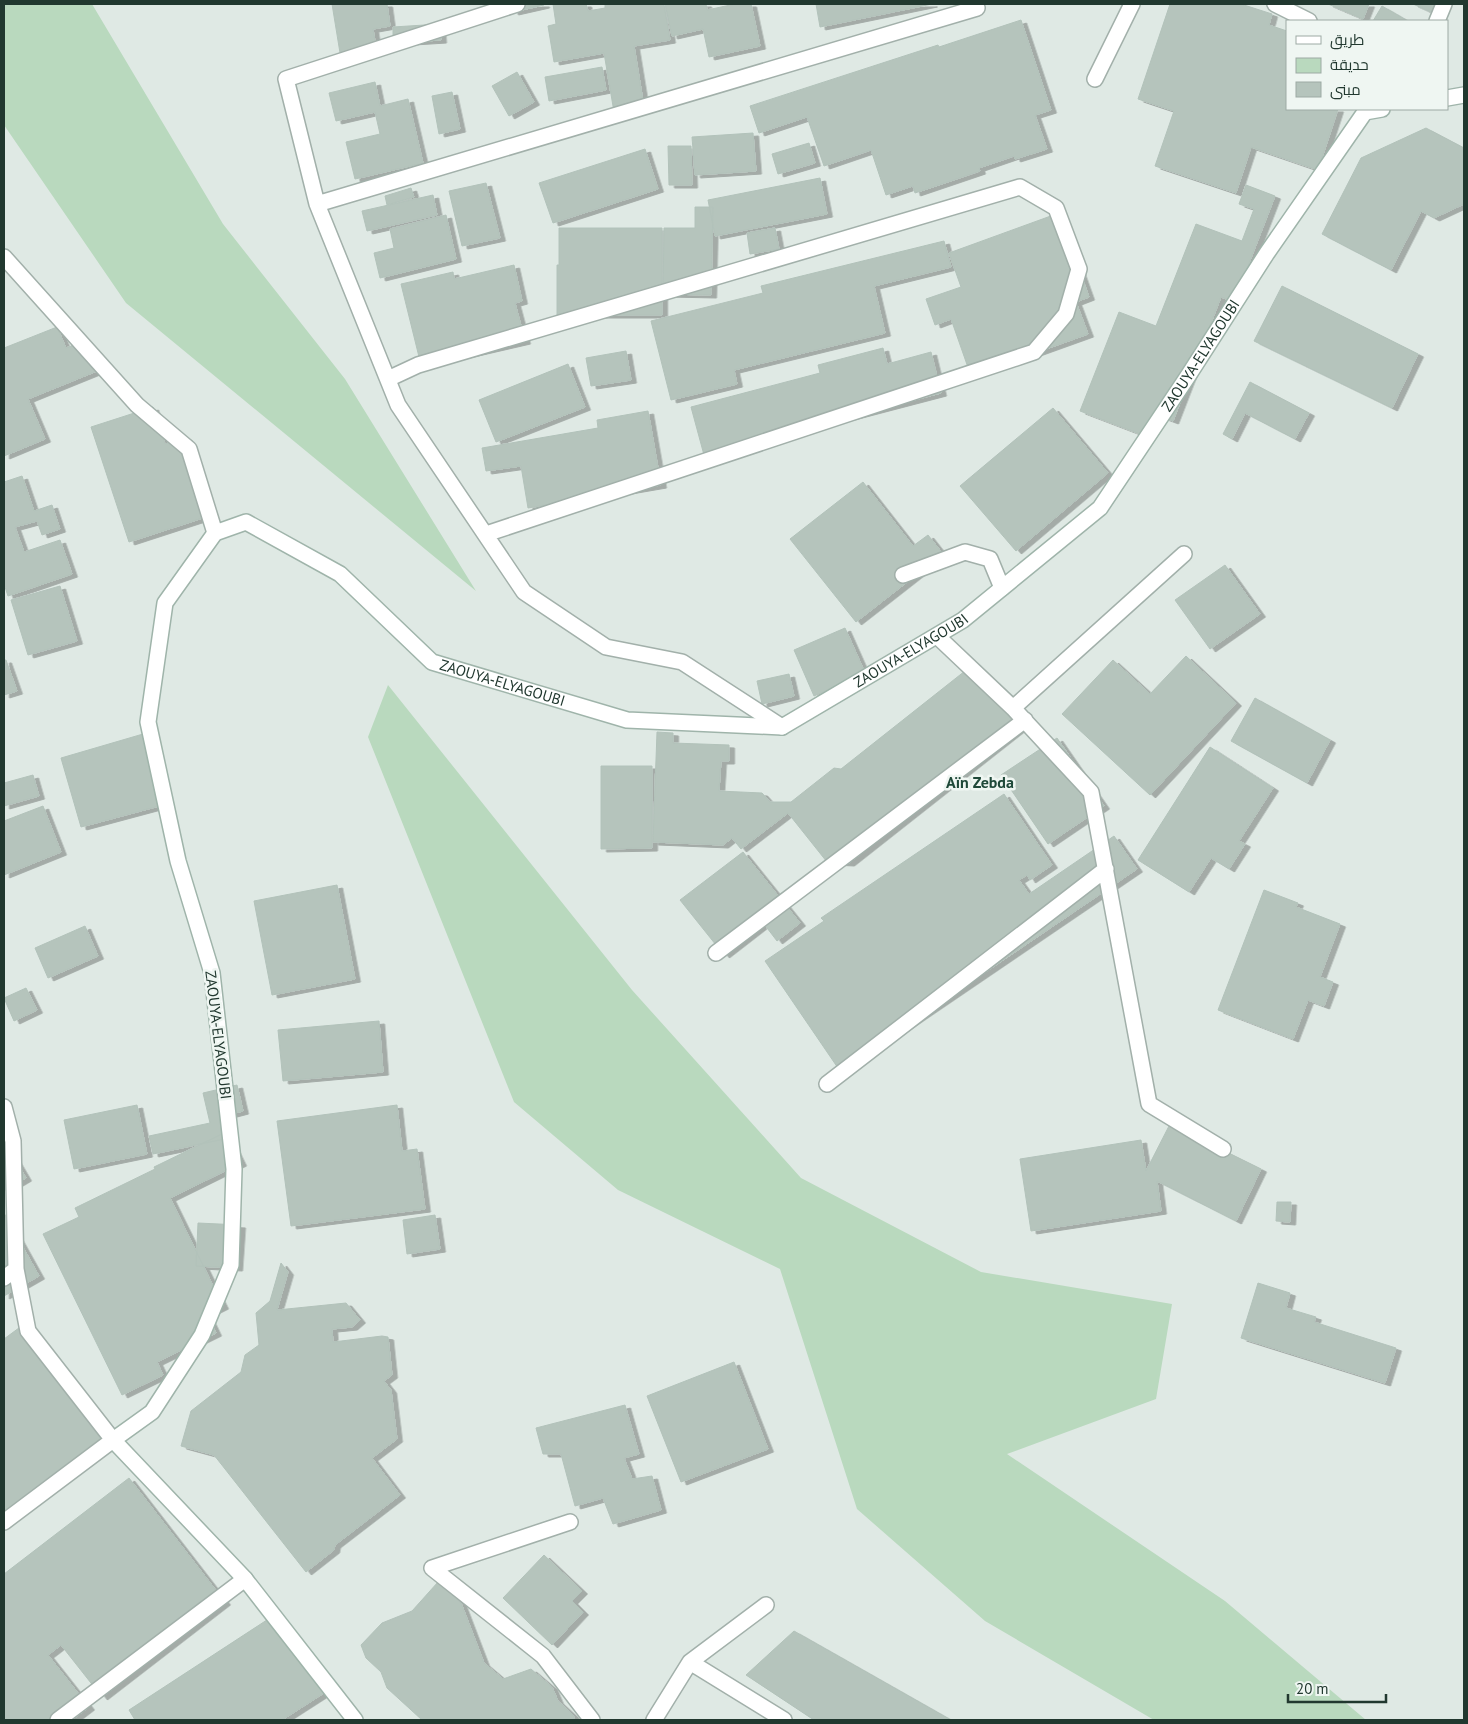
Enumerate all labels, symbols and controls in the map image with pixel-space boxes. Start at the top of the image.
legend [1286,20,1448,110]
text: طريق [1330,30,1364,50]
text: حديقة [1330,55,1369,74]
text: مبنى [1330,80,1361,100]
street label: ZAOUYA-ELYAGOUBI [1157,296,1244,415]
street label: ZAOUYA-ELYAGOUBI [850,609,972,691]
street label: ZAOUYA-ELYAGOUBI [438,655,567,710]
district label: Aïn Zebda [946,772,1014,792]
street label: ZAOUYA-ELYAGOUBI [201,969,236,1100]
scale bar [1288,1672,1386,1704]
text: 20 m [1296,1679,1329,1698]

